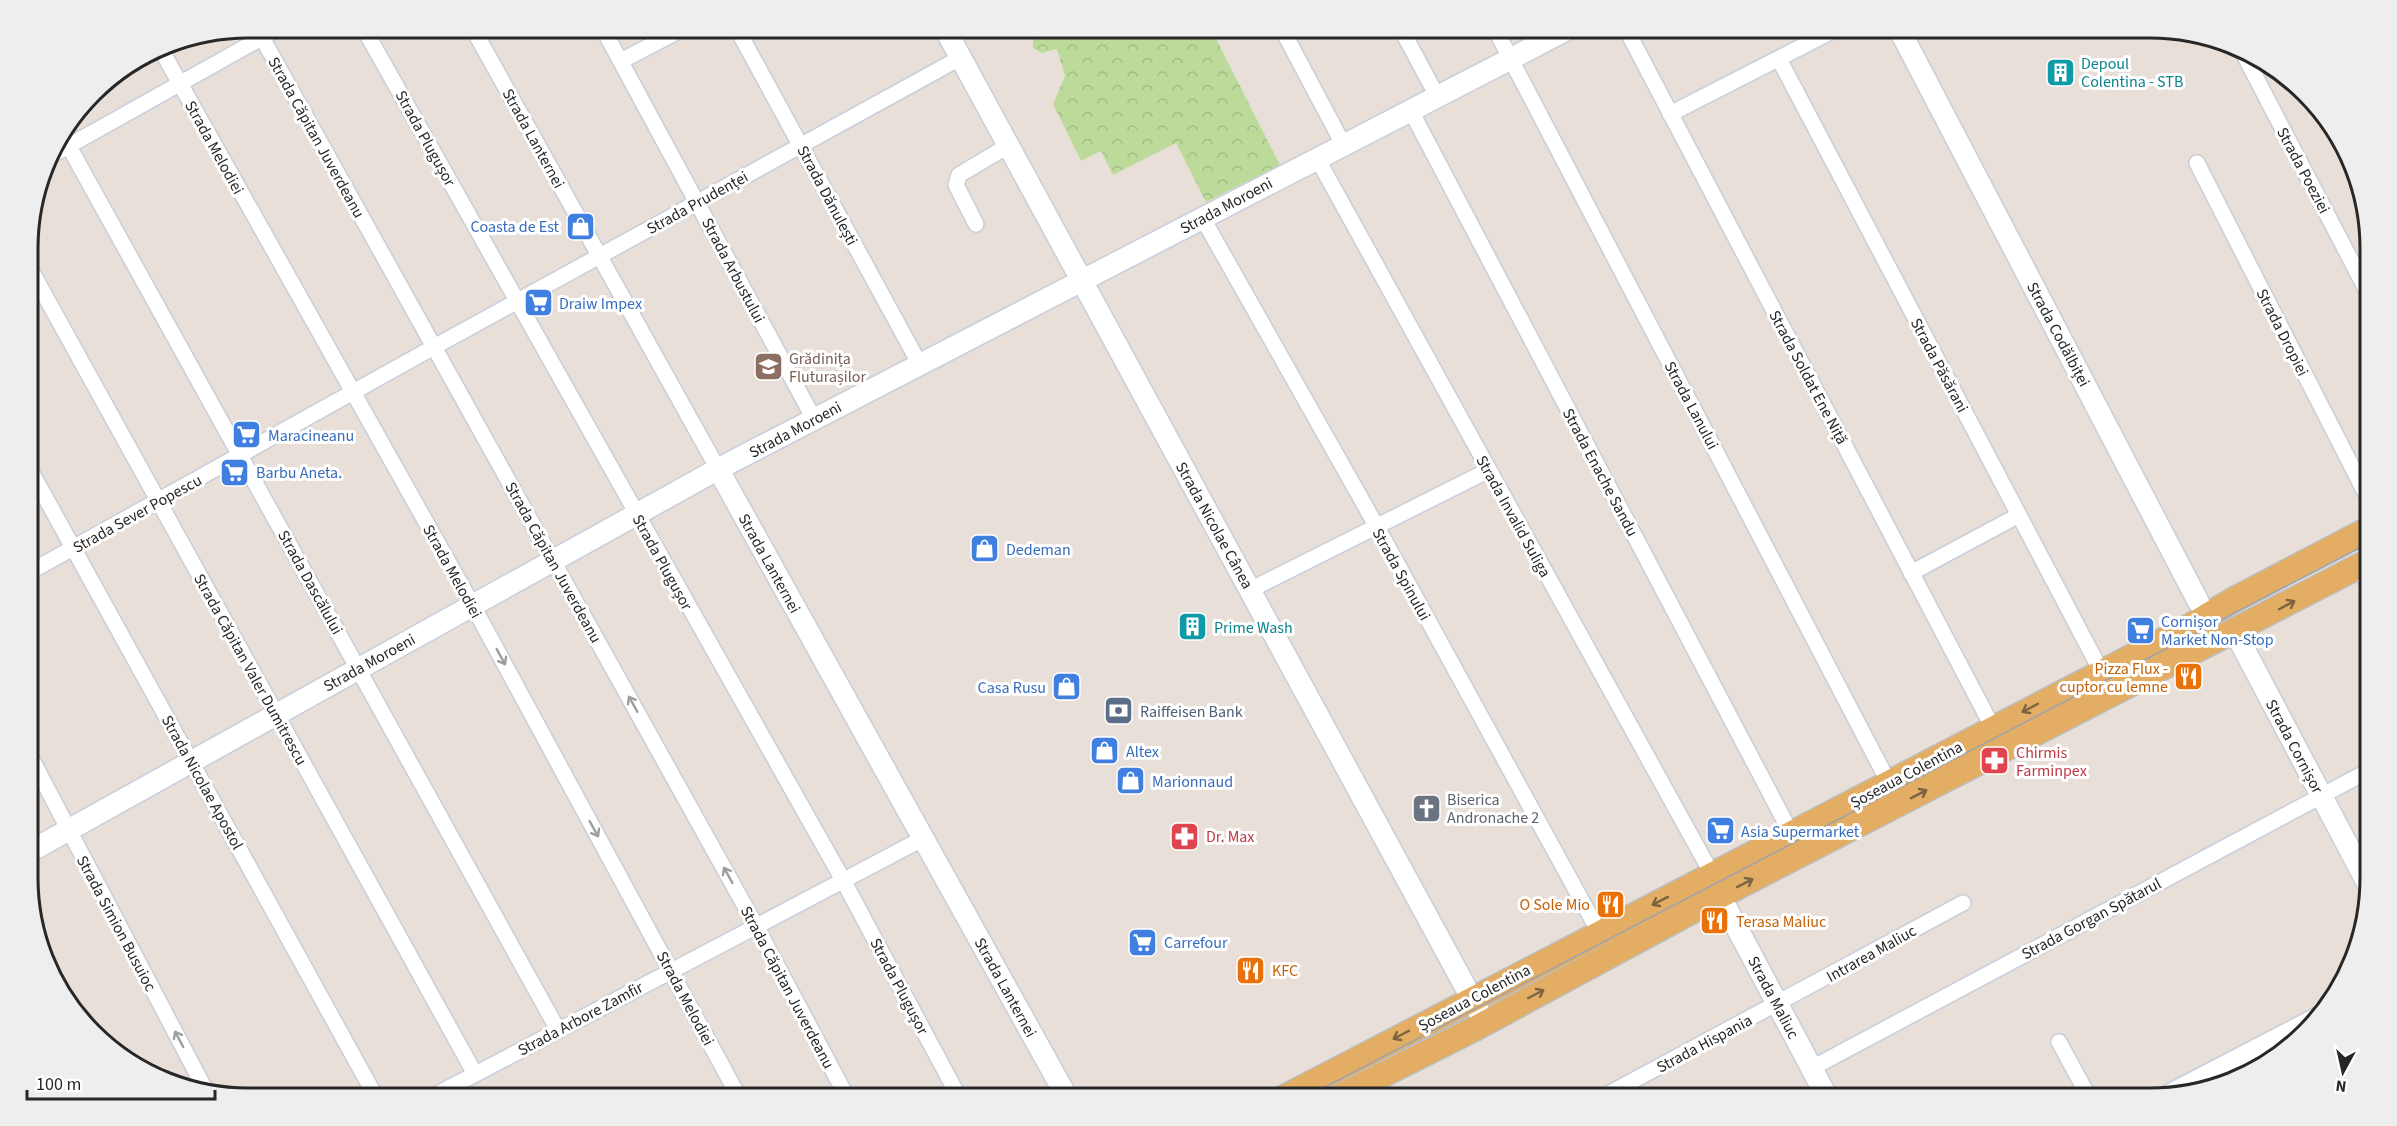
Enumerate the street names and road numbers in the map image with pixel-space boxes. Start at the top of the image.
street label: Strada Căpitan Juverdeanu [263,53,370,222]
street label: Strada Lanternei [497,85,570,192]
street label: Strada Plugușor [390,87,461,191]
street label: Strada Melodiei [179,97,249,198]
street label: Strada Poeziei [2271,123,2335,218]
street label: Strada Dănulești [792,142,863,249]
street label: Strada Prudenței [643,166,752,240]
street label: Strada Moroeni [1176,172,1277,240]
street label: Strada Arbustului [696,214,770,327]
street label: Strada Codălbiței [2021,278,2095,391]
street label: Strada Dropiei [2251,285,2314,380]
street label: Strada Soldat Ene Niță [1763,306,1853,449]
street label: Strada Păsărani [1905,314,1973,417]
street label: Strada Lanului [1659,357,1724,453]
street label: Strada Moroeni [745,396,846,464]
street label: Strada Enache Sandu [1557,404,1643,540]
street label: Strada Invalid Suliga [1470,452,1556,581]
street label: Strada Nicolae Cânea [1170,458,1258,593]
street label: Strada Sever Popescu [69,469,206,559]
street label: Strada Căpitan Juverdeanu [500,478,607,647]
street label: Strada Lanternei [733,510,806,617]
street label: Strada Plugușor [627,511,698,615]
street label: Strada Melodiei [417,521,487,622]
street label: Strada Spinului [1367,524,1436,625]
street label: Strada Dascălului [272,526,348,639]
street label: Strada Căpitan Valer Dumitrescu [188,570,312,769]
street label: Strada Moroeni [320,629,419,697]
street label: Strada Cornișor [2260,695,2328,798]
street label: Strada Nicolae Apostol [156,711,248,854]
street label: Șoseaua Colentina [1846,736,1967,814]
street label: Strada Simion Busuioc [71,852,161,995]
street label: Strada Gorgan Spătarul [2018,873,2165,965]
street label: Strada Căpitan Juverdeanu [735,902,839,1073]
street label: Intrarea Maliuc [1823,920,1920,988]
street label: Strada Plugușor [864,934,934,1039]
street label: Strada Lanternei [969,934,1042,1041]
street label: Strada Melodiei [651,947,719,1050]
street label: Strada Maliuc [1742,952,1804,1043]
street label: Șoseaua Colentina [1414,959,1535,1037]
street label: Strada Arbore Zamfir [514,976,647,1061]
street label: Strada Hispania [1653,1009,1756,1078]

